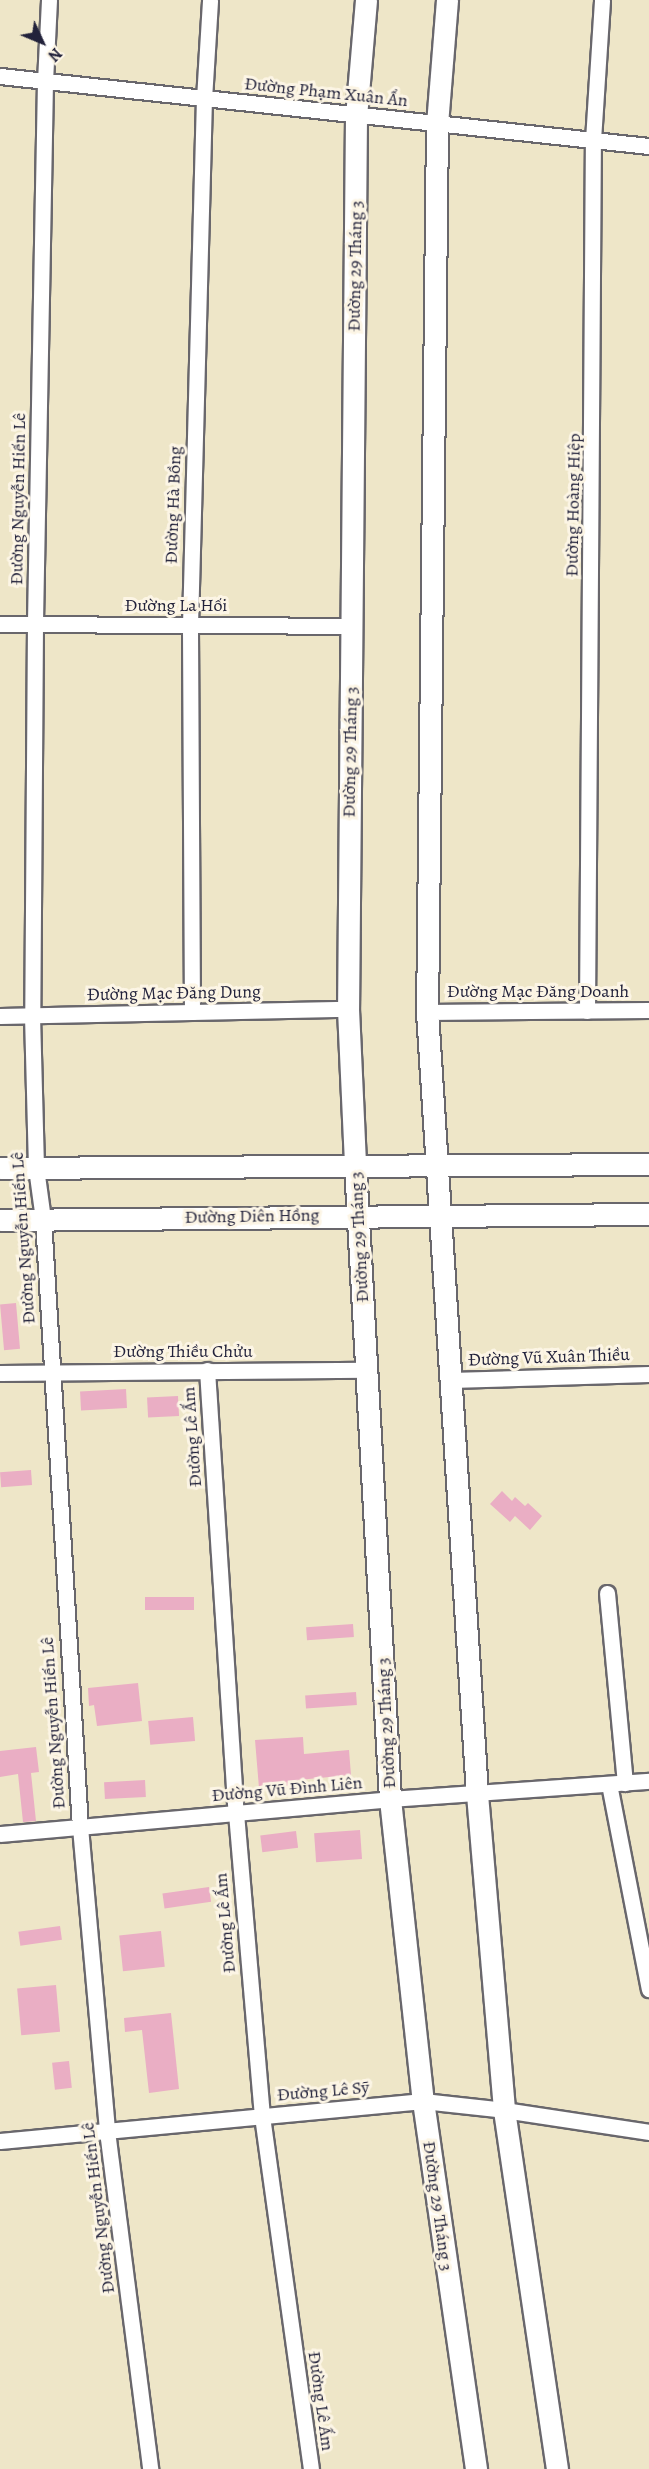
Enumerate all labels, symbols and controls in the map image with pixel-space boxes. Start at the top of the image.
north arrow [12,12,72,72]
text: N [43,43,67,66]
street label: Đường Phạm Xuân Ẩn [243,73,409,111]
street label: Đường 29 Tháng 3 [343,200,367,332]
street label: Đường Nguyễn Hiến Lê [6,413,30,585]
street label: Đường Hoàng Hiệp [561,433,585,577]
street label: Đường Hà Bồng [160,446,186,564]
street label: Đường La Hối [125,594,227,616]
street label: Đường 29 Tháng 3 [338,686,362,818]
street label: Đường Mạc Đăng Doanh [447,980,629,1002]
street label: Đường Mạc Đăng Dung [87,981,261,1005]
street label: Đường Nguyễn Hiến Lê [6,1151,40,1325]
street label: Đường 29 Tháng 3 [345,1171,373,1303]
street label: Đường Diên Hồng [184,1204,320,1228]
street label: Đường Thiều Chửu [113,1340,253,1362]
street label: Đường Vũ Xuân Thiều [468,1343,630,1371]
street label: Đường Lê Ấm [178,1386,206,1488]
street label: Đường Nguyễn Hiến Lê [36,1636,70,1810]
street label: Đường 29 Tháng 3 [372,1657,400,1789]
street label: Đường Vũ Đình Liên [211,1772,363,1806]
street label: Đường Lê Ấm [210,1872,240,1974]
street label: Đường Lê Sỹ [276,2076,370,2106]
street label: Đường Nguyễn Hiến Lê [77,2121,119,2295]
street label: Đường 29 Tháng 3 [418,2140,458,2272]
street label: Đường Lê Ấm [303,2350,339,2452]

